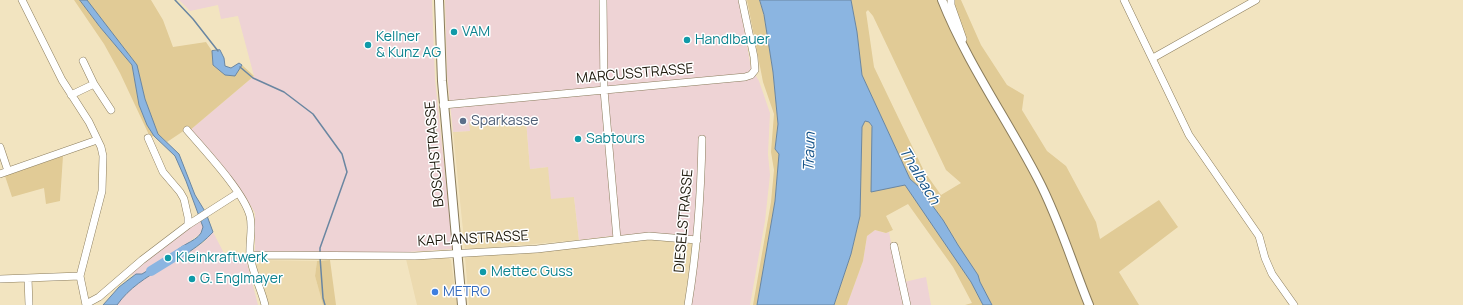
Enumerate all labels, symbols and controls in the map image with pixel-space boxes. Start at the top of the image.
place label: VAM [462,24,490,40]
marker: VAM [449,27,459,37]
place label: Kellner & Kunz AG [376,29,441,62]
place label: Handlbauer [695,32,770,48]
marker: Handlbauer [682,35,692,45]
marker: Kellner & Kunz AG [363,40,373,50]
street label: MARCUSSTRASSE [576,61,694,87]
street label: BOSCHSTRASSE [422,100,448,208]
place label: Sparkasse [471,113,538,129]
marker: Sparkasse [458,116,468,126]
place label: Sabtours [586,131,645,147]
water label: Traun [800,132,820,172]
marker: Sabtours [573,134,583,144]
water label: Thalbach [895,144,943,208]
street label: DIESELSTRASSE [671,169,697,273]
street label: KAPLANSTRASSE [417,228,529,250]
place label: Kleinkraftwerk [176,250,268,266]
marker: Kleinkraftwerk [163,253,173,263]
place label: Mettec Guss [491,264,573,280]
marker: Mettec Guss [478,267,488,277]
place label: G. Englmayer [200,271,283,287]
marker: G. Englmayer [187,274,197,284]
place label: METRO [443,284,490,300]
marker: METRO [430,287,440,297]

